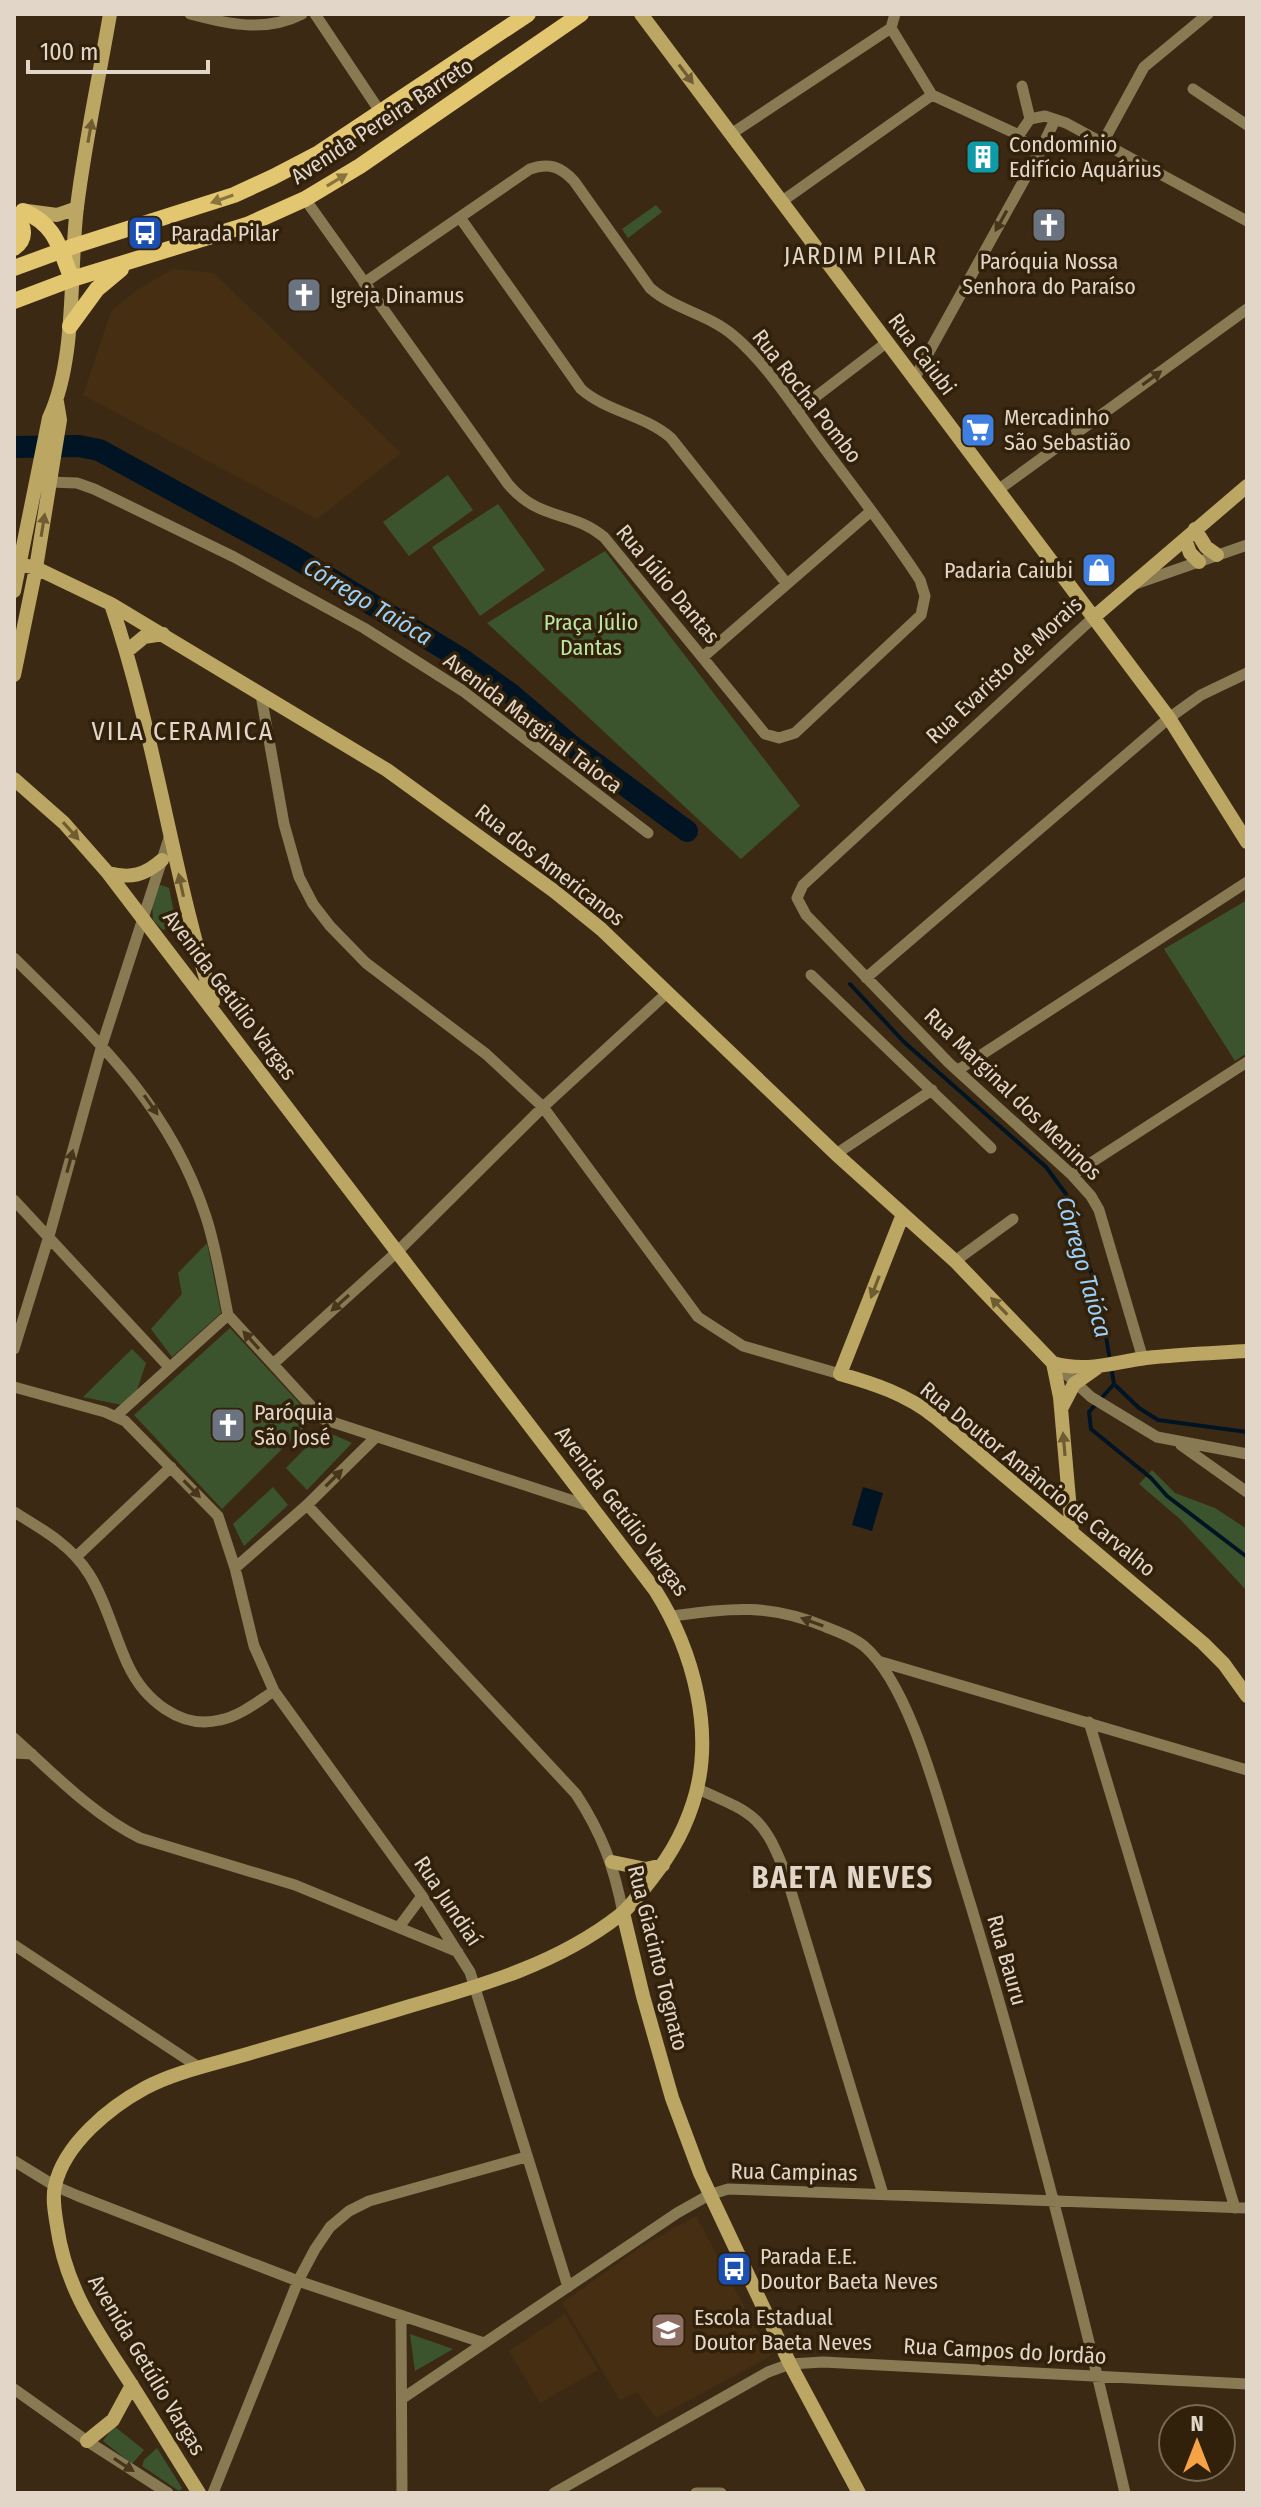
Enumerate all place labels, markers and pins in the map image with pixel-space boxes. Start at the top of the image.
place label: Condomínio Edifício Aquárius [1009,131,1161,183]
building icon: Condomínio Edifício Aquárius [964,138,1002,176]
church icon: Paróquia Nossa Senhora do Paraíso [1030,206,1068,244]
bus stop icon: Parada Pilar [126,214,164,252]
place label: Parada Pilar [171,220,279,247]
place label: Paróquia Nossa Senhora do Paraíso [962,248,1136,300]
church icon: Igreja Dinamus [285,276,323,314]
place label: Igreja Dinamus [330,282,464,309]
place label: Mercadinho São Sebastião [1004,404,1131,456]
supermarket icon: Mercadinho São Sebastião [959,411,997,449]
shop icon: Padaria Caiubi [1080,551,1118,589]
place label: Padaria Caiubi [944,557,1073,584]
place label: Paróquia São José [254,1399,333,1451]
church icon: Paróquia São José [209,1406,247,1444]
place label: Parada E.E. Doutor Baeta Neves [760,2243,938,2295]
bus stop icon: Parada E.E. Doutor Baeta Neves [715,2250,753,2288]
place label: Escola Estadual Doutor Baeta Neves [694,2304,872,2356]
school or university icon: Escola Estadual Doutor Baeta Neves [649,2311,687,2349]

